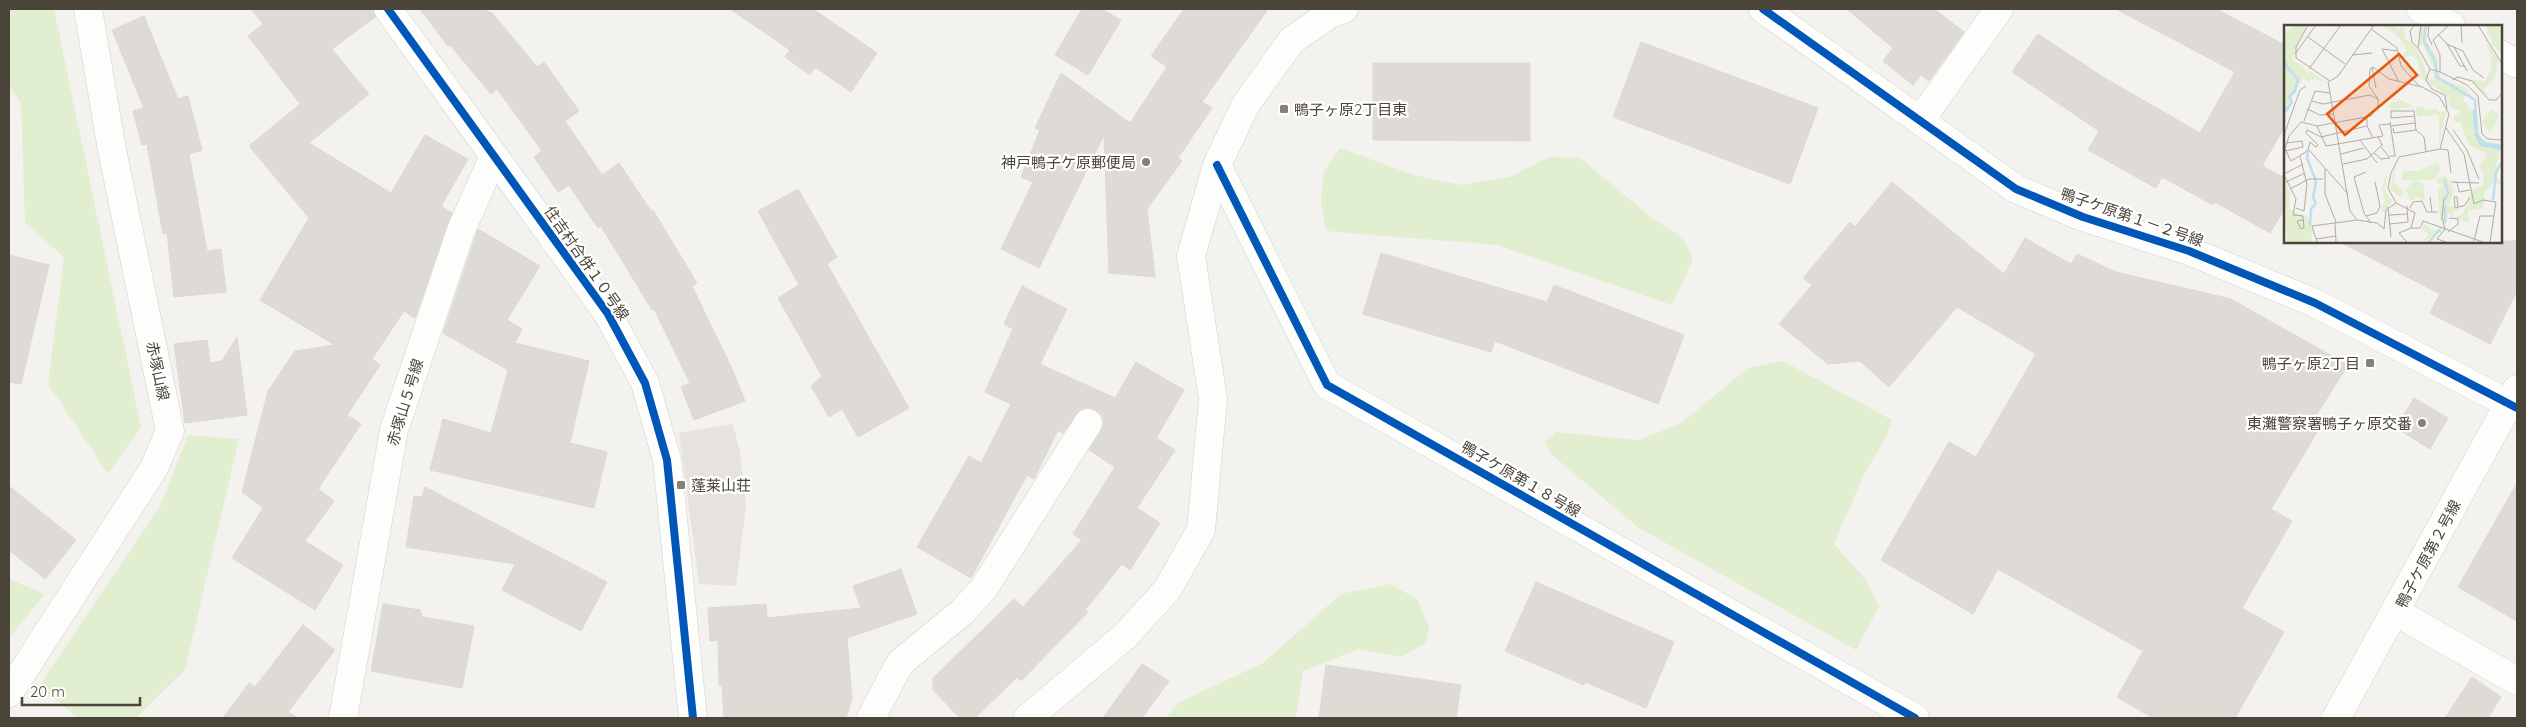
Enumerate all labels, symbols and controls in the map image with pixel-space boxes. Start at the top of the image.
inset map [2284,25,2501,242]
place label: 鴨子ヶ原2丁目東 [1294,100,1407,119]
marker: 鴨子ヶ原2丁目東 [1278,103,1290,115]
place label: 神戸鴨子ケ原郵便局 [1001,153,1136,172]
marker: 神戸鴨子ケ原郵便局 [1140,156,1152,168]
street label: 鴨子ケ原第１－２号線 [2058,184,2206,250]
street label: 住吉村合併１０号線 [540,202,634,324]
street label: 赤塚山線 [142,340,174,402]
place label: 鴨子ヶ原2丁目 [2262,354,2360,373]
street label: 赤塚山５号線 [383,356,427,448]
marker: 鴨子ヶ原2丁目 [2364,357,2376,369]
place label: 東灘警察署鴨子ヶ原交番 [2247,414,2412,433]
marker: 東灘警察署鴨子ヶ原交番 [2416,417,2428,429]
street label: 鴨子ケ原第１８号線 [1458,437,1584,521]
place label: 蓬莱山荘 [691,476,751,495]
marker: 蓬莱山荘 [675,479,687,491]
street label: 鴨子ケ原第２号線 [2391,497,2465,611]
scale bar [22,674,140,706]
text: 20 m [30,682,65,701]

